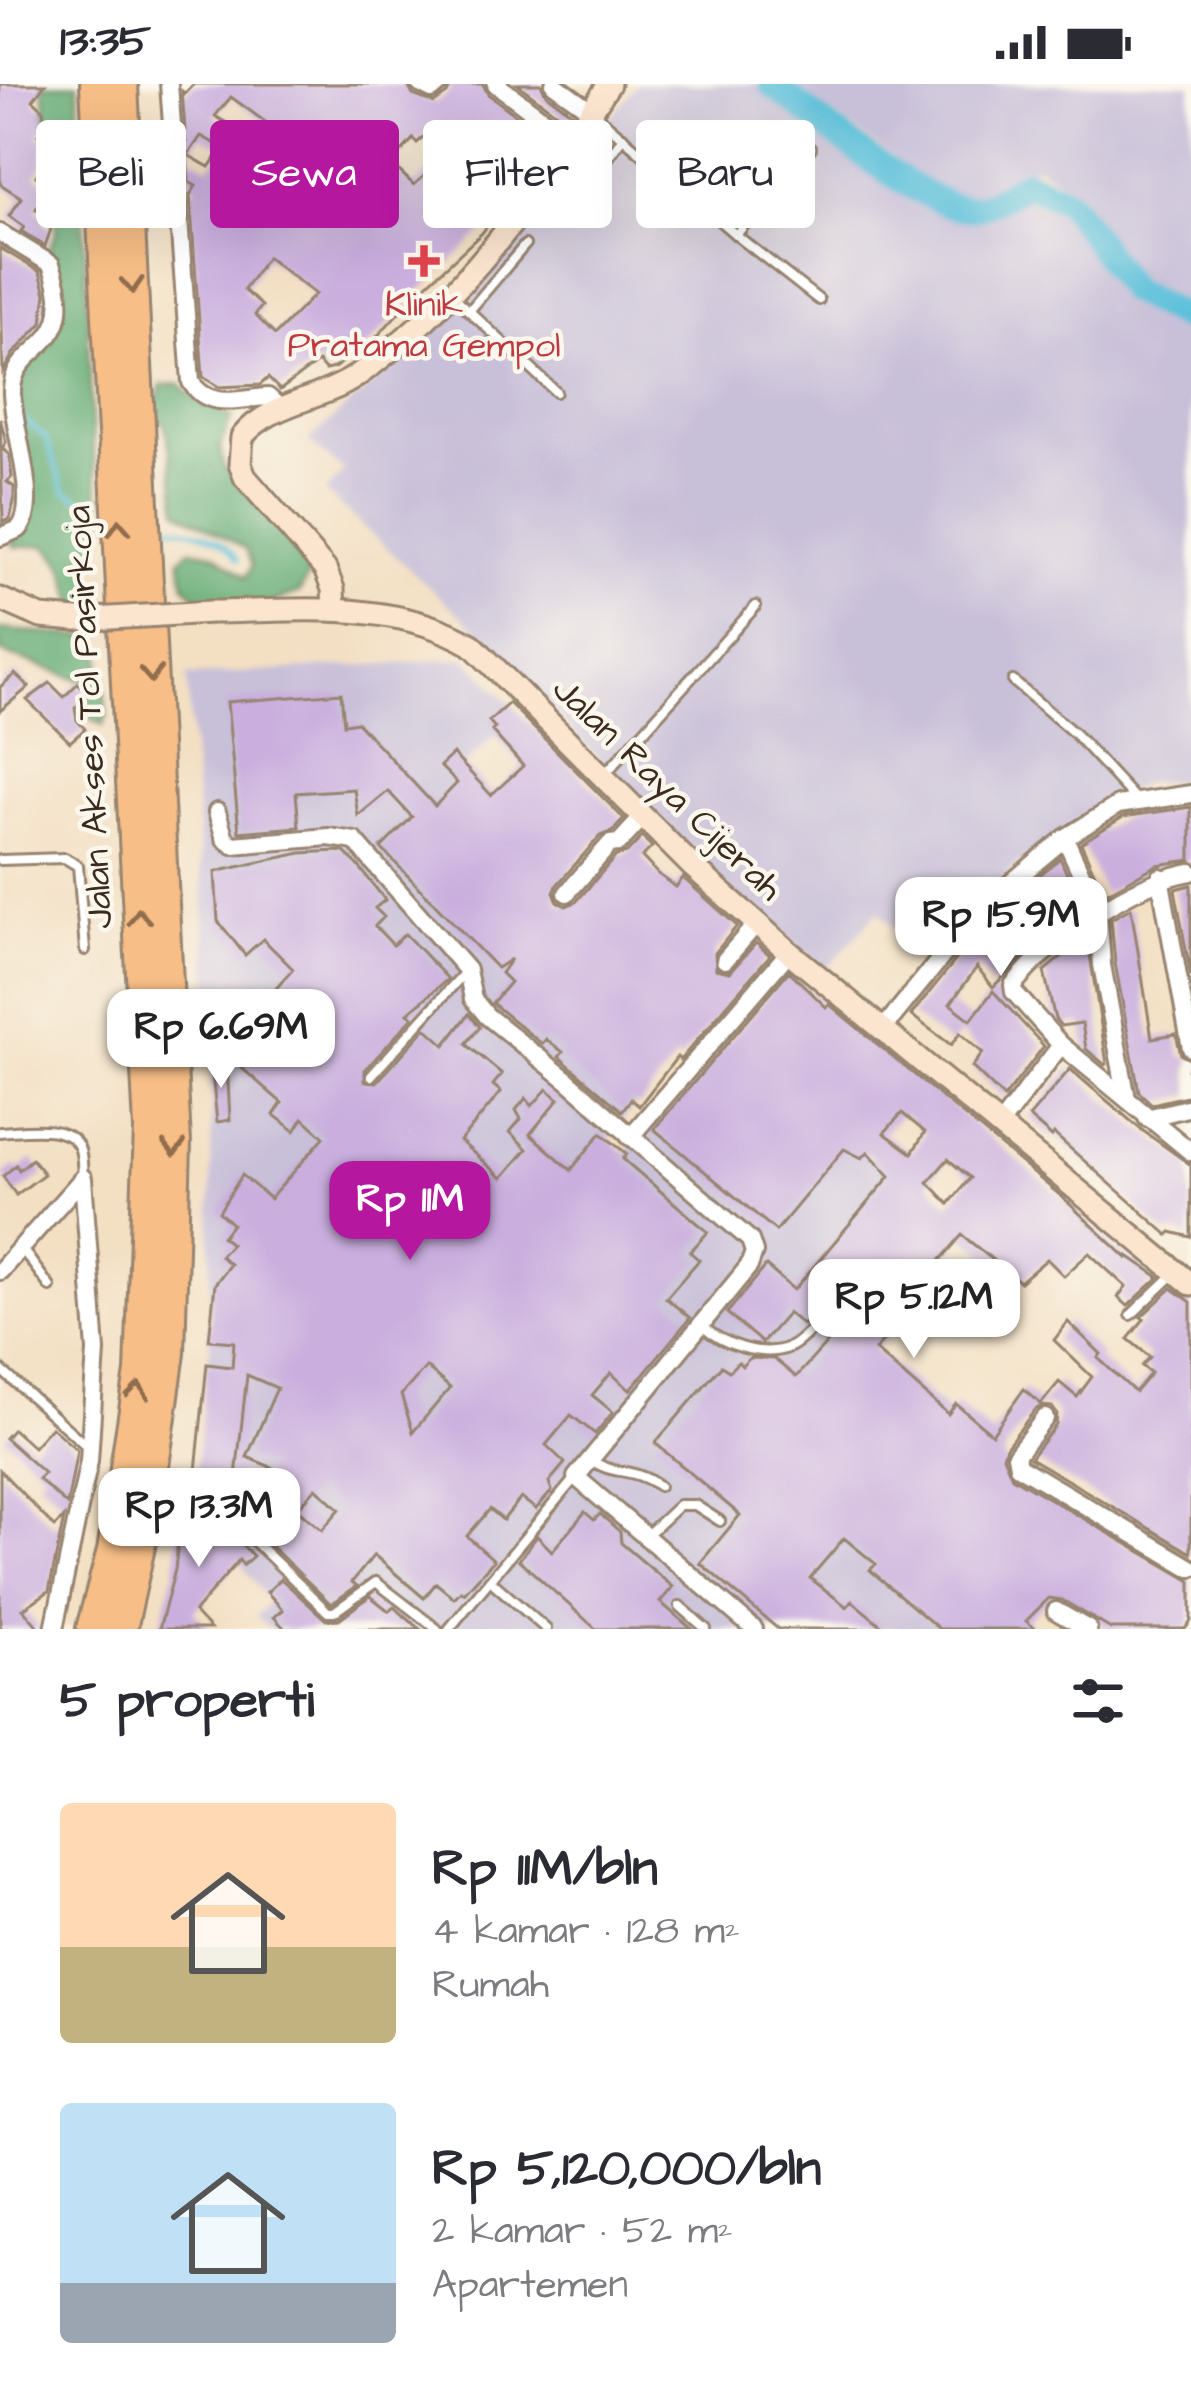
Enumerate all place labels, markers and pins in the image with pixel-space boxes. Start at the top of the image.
marker: Klinik Pratama Gempol [408,245,440,277]
place label: Klinik Pratama Gempol [287,279,561,371]
pin: Rp 15.9M [877,877,1125,979]
pin: Rp 6.69M [97,989,345,1091]
pin: Rp 11M [312,1161,508,1263]
pin: Rp 5.12M [790,1259,1038,1361]
pin: Rp 13.3M [75,1468,323,1570]

